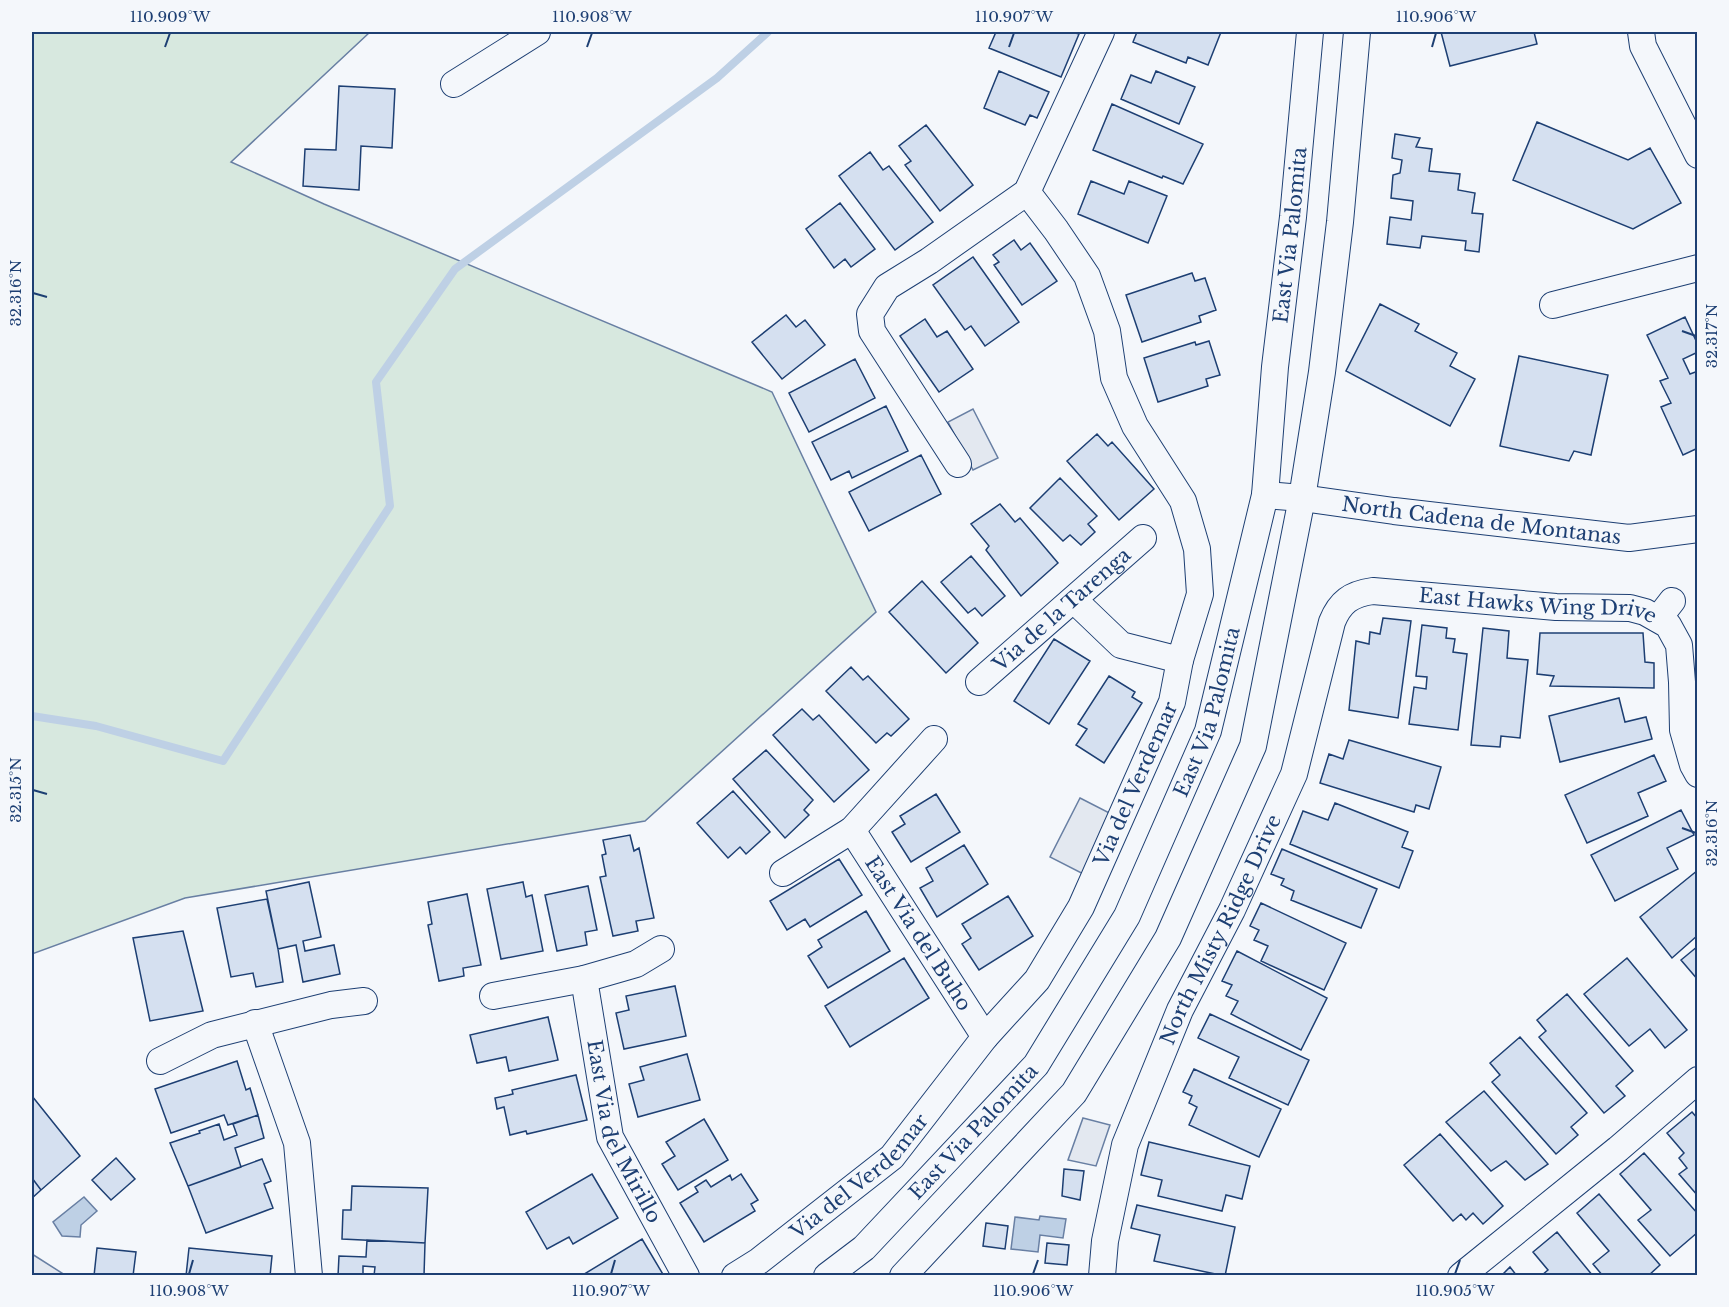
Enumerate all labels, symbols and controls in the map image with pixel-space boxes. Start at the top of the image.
text: 110.909°W [130,7,211,26]
text: 110.908°W [552,7,632,26]
text: 110.907°W [975,7,1054,26]
text: 110.906°W [1396,7,1477,26]
street label: East Via Palomita [1268,145,1311,325]
text: 32.316°N [6,260,25,326]
text: 32.317°N [1702,304,1721,368]
street label: North Cadena de Montanas [1340,492,1622,549]
street label: Via de la Tarenga [987,542,1136,677]
street label: East Hawks Wing Drive [1418,583,1661,628]
street label: East Via Palomita [1169,624,1245,801]
street label: Via del Verdemar [1088,698,1183,871]
text: 32.315°N [6,757,25,823]
text: 32.316°N [1702,800,1721,866]
street label: North Misty Ridge Drive [1155,811,1286,1048]
street label: East Via del Buho [860,852,977,1015]
street label: East Via del Mirillo [582,1038,667,1227]
street label: East Via Palomita [904,1058,1043,1205]
street label: Via del Verdemar [785,1109,933,1245]
text: 110.908°W [149,1281,229,1300]
text: 110.907°W [572,1281,651,1300]
text: 110.906°W [993,1281,1074,1300]
text: 110.905°W [1415,1281,1495,1300]

